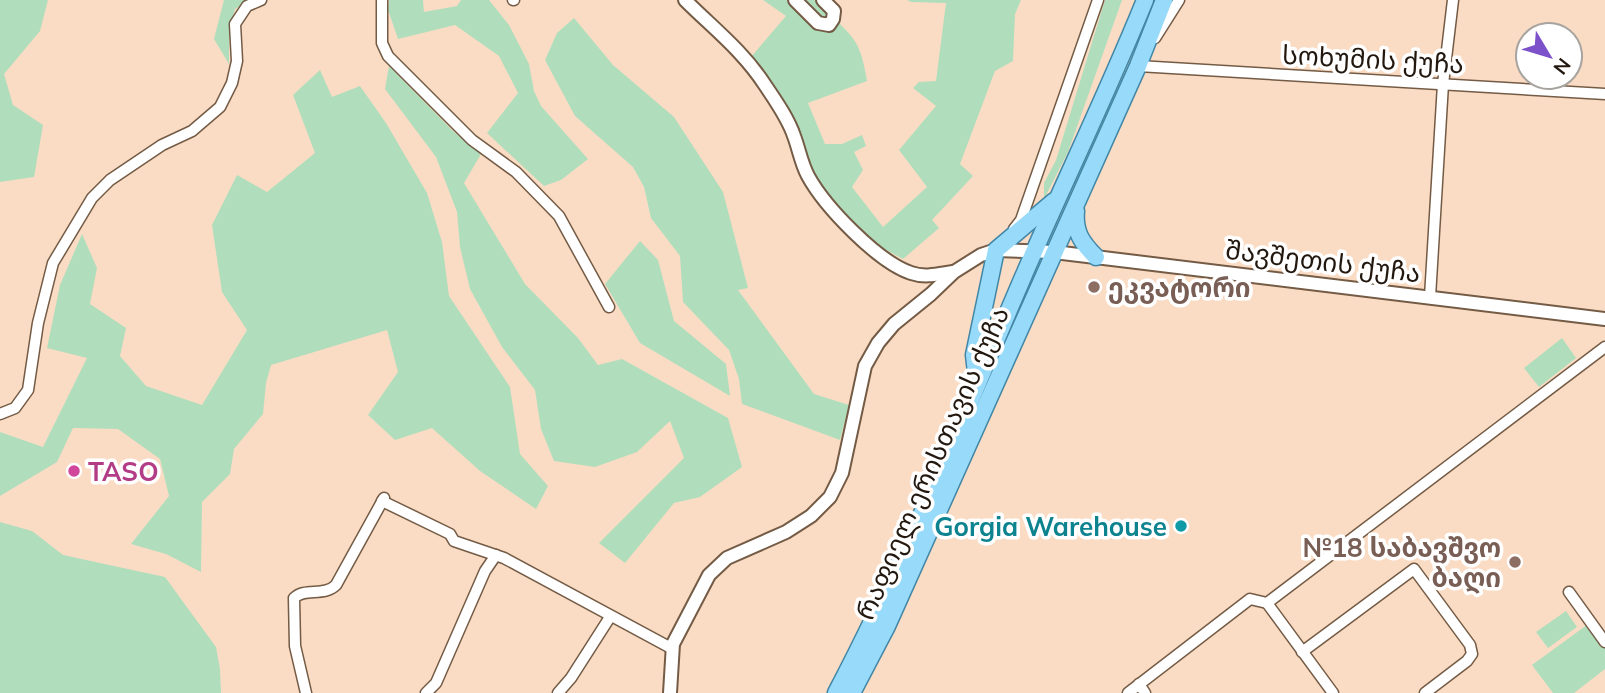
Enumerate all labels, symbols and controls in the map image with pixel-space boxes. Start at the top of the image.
north arrow [1514,21,1584,91]
street label: სოხუმის ქუჩა [1281,38,1465,80]
text: N [1549,53,1576,80]
street label: შავშეთის ქუჩა [1224,233,1422,289]
place label: ეკვატორი [1108,271,1250,304]
marker: ეკვატორი [1086,279,1102,295]
street label: რაფიელ ერისთავის ქუჩა [848,301,1016,625]
place label: TASO [88,455,159,488]
marker: TASO [66,463,82,479]
place label: Gorgia Warehouse [934,510,1167,543]
marker: Gorgia Warehouse [1173,518,1189,534]
place label: №18 საბავშვო ბაღი [1302,531,1501,594]
marker: №18 საბავშვო ბაღი [1507,554,1523,570]

